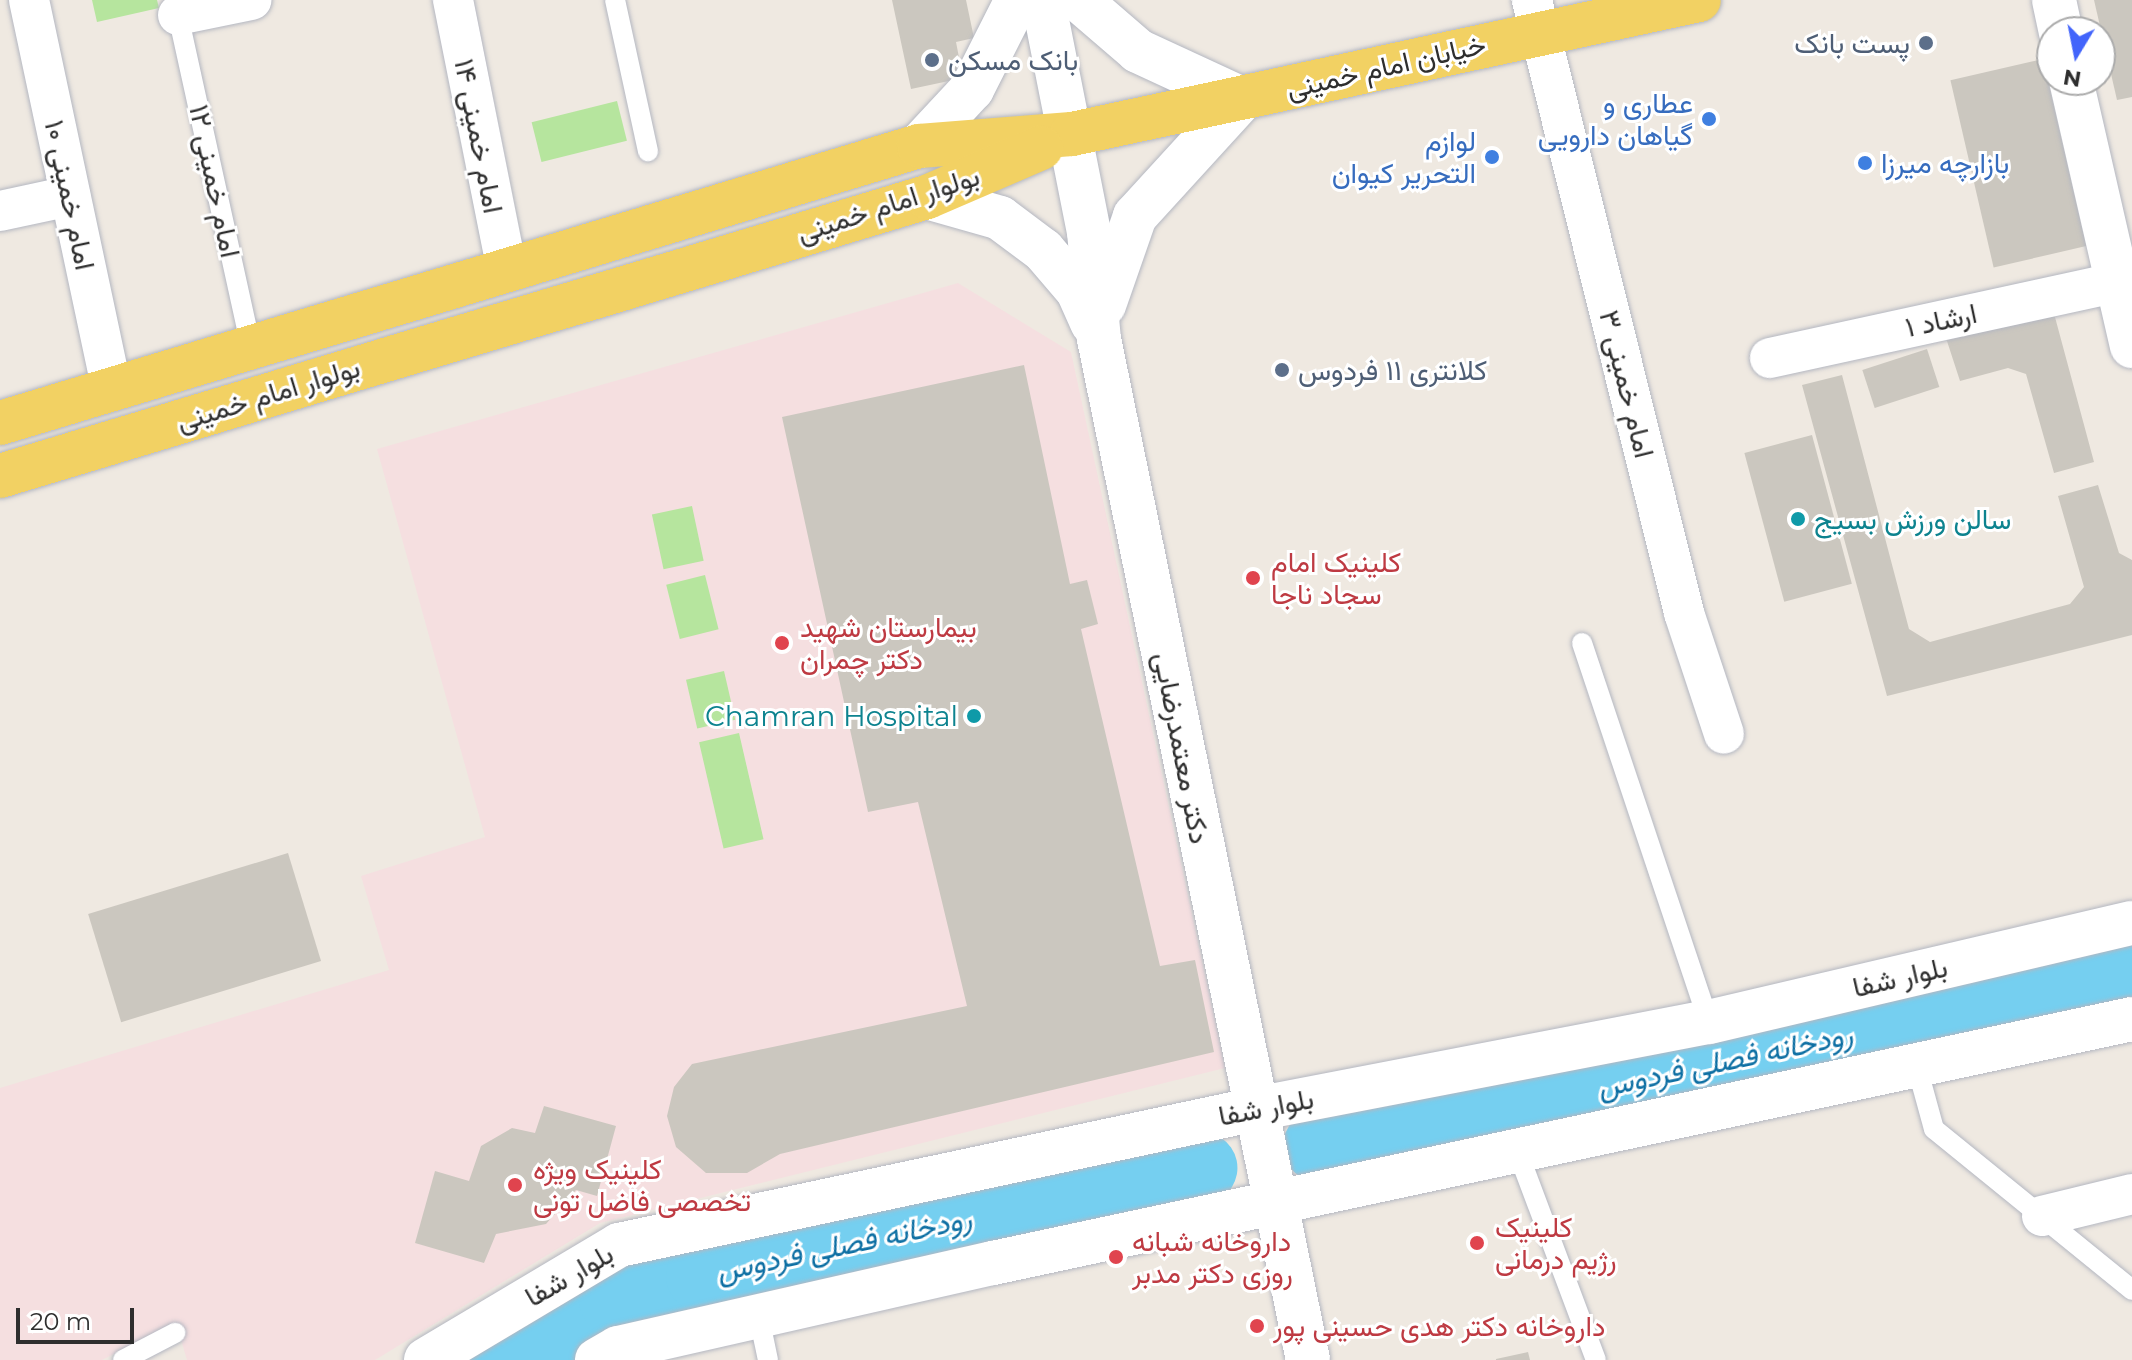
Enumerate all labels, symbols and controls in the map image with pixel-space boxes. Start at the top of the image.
north arrow [2036,16,2116,96]
place label: پست بانک [1794,26,1910,60]
street label: خیابان امام خمینی [1283,27,1489,105]
marker: پست بانک [1917,34,1935,52]
place label: بانک مسکن [948,43,1078,77]
marker: بانک مسکن [923,51,941,69]
street label: امام خمینی ۱۴ [448,56,510,216]
text: N [2061,63,2083,93]
place label: عطاری و گیاهان دارویی [1538,86,1693,152]
street label: امام خمینی ۱۲ [182,102,248,260]
marker: عطاری و گیاهان دارویی [1700,110,1718,128]
street label: امام خمینی ۱۰ [38,117,102,273]
place label: لوازم التحریر کیوان [1332,124,1476,190]
place label: بازارچه میرزا [1881,146,2009,180]
marker: لوازم التحریر کیوان [1483,148,1501,166]
marker: بازارچه میرزا [1856,154,1874,172]
street label: بولوار امام خمینی [792,159,984,249]
street label: ارشاد ۱ [1902,296,1980,344]
street label: امام خمینی ۳ [1592,307,1662,461]
street label: بولوار امام خمینی [172,350,364,438]
place label: کلانتری ۱۱ فردوس [1298,353,1487,387]
marker: کلانتری ۱۱ فردوس [1273,361,1291,379]
place label: سالن ورزش بسیج [1814,502,2011,536]
marker: سالن ورزش بسیج [1789,510,1807,528]
place label: کلینیک امام سجاد ناجا [1271,545,1401,611]
marker: کلینیک امام سجاد ناجا [1242,567,1264,589]
place label: بیمارستان شهید دکتر چمران [800,610,977,676]
marker: بیمارستان شهید دکتر چمران [771,632,793,654]
street label: دکتر معتمد‌رضایی [1147,649,1217,847]
place label: Chamran Hospital [705,699,958,733]
marker: Chamran Hospital [965,707,983,725]
street label: بلوار شفا [1849,950,1951,1004]
water label: رودخانه فصلی فردوس [1594,1016,1856,1106]
street label: بلوار شفا [1215,1081,1317,1133]
place label: کلینیک ویژه تخصصی فاضل تونی [533,1152,751,1218]
marker: کلینیک ویژه تخصصی فاضل تونی [504,1174,526,1196]
water label: رودخانه فصلی فردوس [713,1200,975,1290]
place label: کلینیک رژیم درمانی [1495,1210,1617,1276]
place label: داروخانه شبانه روزی دکتر مدبر [1132,1224,1293,1290]
marker: کلینیک رژیم درمانی [1466,1232,1488,1254]
street label: بلوار شفا [519,1236,619,1314]
marker: داروخانه شبانه روزی دکتر مدبر [1107,1248,1125,1266]
scale bar [20,1292,138,1342]
text: 20 m [30,1307,91,1336]
place label: داروخانه دکتر هدی حسینی پور [1273,1309,1605,1343]
marker: داروخانه دکتر هدی حسینی پور [1248,1317,1266,1335]

